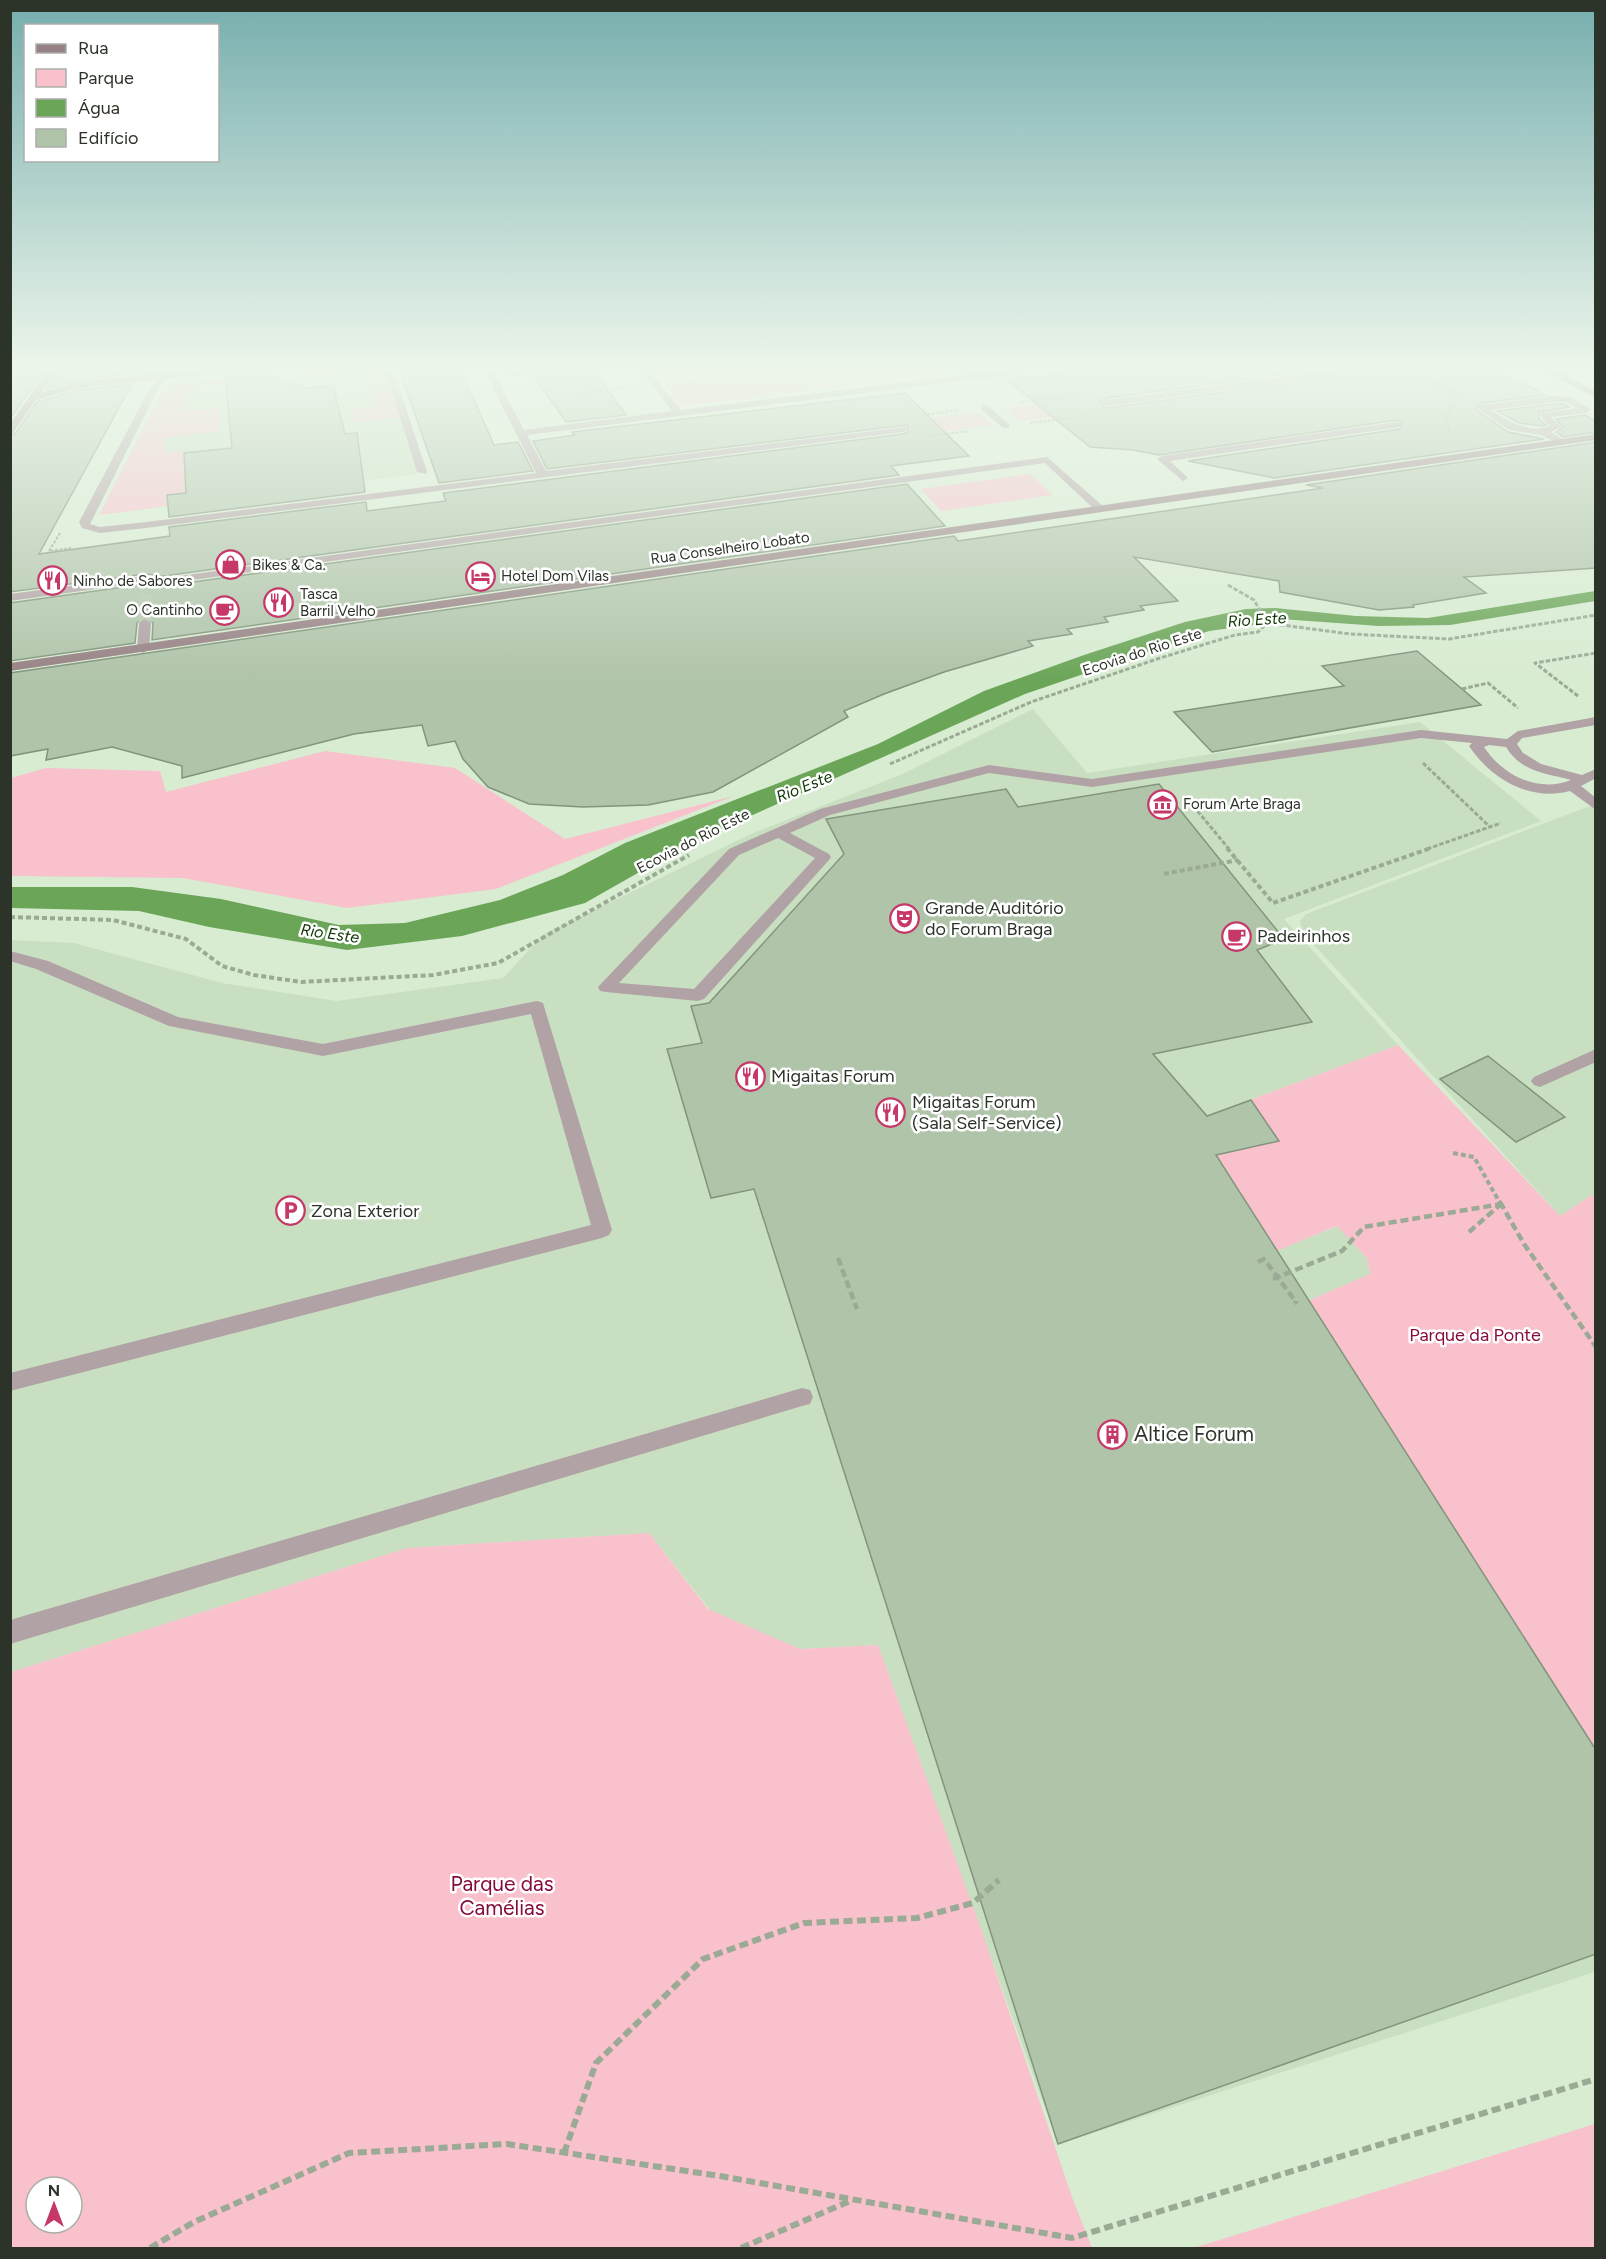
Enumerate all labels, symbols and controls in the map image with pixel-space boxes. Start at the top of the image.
legend [24,24,219,162]
text: Rua [78,37,109,59]
text: Parque [78,67,134,89]
text: Água [78,97,120,119]
text: Edifício [78,127,139,149]
street label: Rua Conselheiro Lobato [649,528,811,568]
shop icon: Bikes & Ca. [215,549,247,581]
place label: Bikes & Ca. [252,556,326,574]
hotel icon: Hotel Dom Vilas [464,560,496,592]
restaurant icon: Ninho de Sabores [36,565,68,597]
place label: Hotel Dom Vilas [501,567,609,585]
place label: Ninho de Sabores [73,572,193,590]
place label: Tasca Barril Velho [300,585,376,620]
restaurant icon: Tasca Barril Velho [263,587,295,619]
cafe icon: O Cantinho [208,594,240,626]
place label: O Cantinho [126,601,203,619]
water label: Rio Este [1227,608,1287,631]
street label: Ecovia do Rio Este [1080,624,1204,680]
water label: Rio Este [773,767,835,806]
museum icon: Forum Arte Braga [1146,788,1178,820]
place label: Forum Arte Braga [1183,795,1301,813]
street label: Ecovia do Rio Este [634,805,752,877]
place label: Grande Auditório do Forum Braga [925,897,1064,940]
theatre icon: Grande Auditório do Forum Braga [888,902,920,934]
water label: Rio Este [299,920,361,947]
cafe icon: Padeirinhos [1220,920,1252,952]
place label: Padeirinhos [1257,925,1350,947]
restaurant icon: Migaitas Forum [734,1060,766,1092]
place label: Migaitas Forum [771,1065,895,1087]
place label: Migaitas Forum (Sala Self-Service) [912,1091,1061,1134]
restaurant icon: Migaitas Forum (Sala Self-Service) [875,1096,907,1128]
parking icon: Zona Exterior [274,1195,306,1227]
place label: Zona Exterior [311,1200,419,1222]
park label: Parque da Ponte [1409,1324,1541,1346]
building icon: Altice Forum [1097,1418,1129,1450]
place label: Altice Forum [1134,1421,1254,1446]
park label: Parque das Camélias [450,1871,554,1920]
north arrow [24,2175,84,2235]
text: N [48,2181,60,2200]

